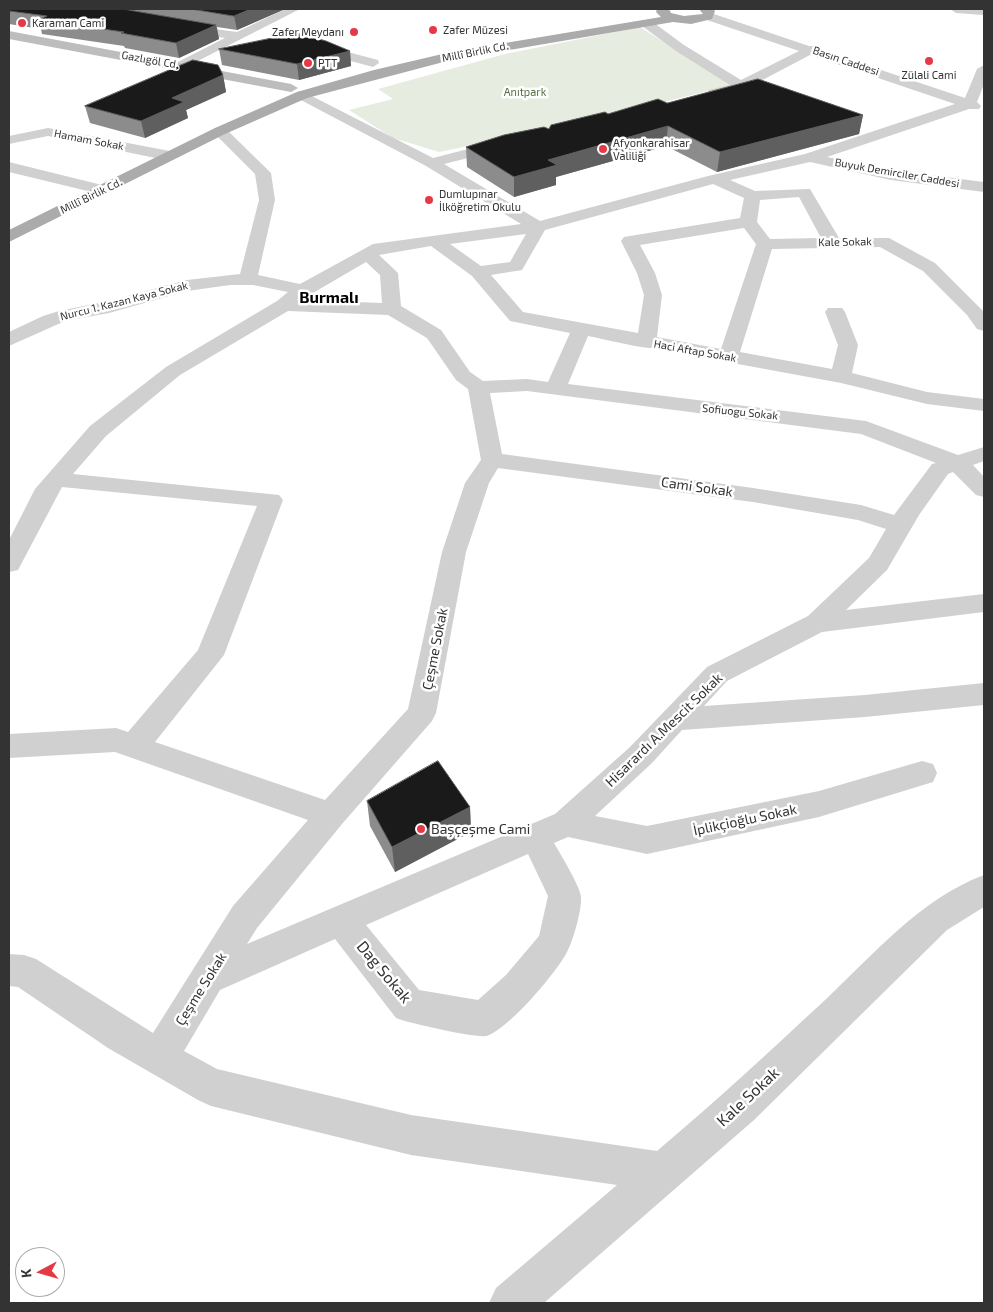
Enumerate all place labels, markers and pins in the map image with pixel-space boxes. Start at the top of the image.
place label: Karaman Cami [32,16,104,30]
marker: Karaman Cami [16,17,28,29]
place label: Zafer Müzesi [443,23,508,37]
marker: Zafer Müzesi [427,24,439,36]
place label: Zafer Meydanı [272,25,344,39]
marker: Zafer Meydanı [348,26,360,38]
marker: Zülali Cami [923,55,935,67]
place label: PTT [318,56,337,70]
marker: PTT [302,57,314,69]
place label: Zülali Cami [902,68,956,82]
place label: Afyonkarahisar Valiliği [613,136,690,162]
marker: Afyonkarahisar Valiliği [597,143,609,155]
place label: Dumlupınar İlköğretim Okulu [439,187,521,213]
marker: Dumlupınar İlköğretim Okulu [423,194,435,206]
place label: Başçeşme Cami [431,821,530,837]
marker: Başçeşme Cami [415,823,427,835]

